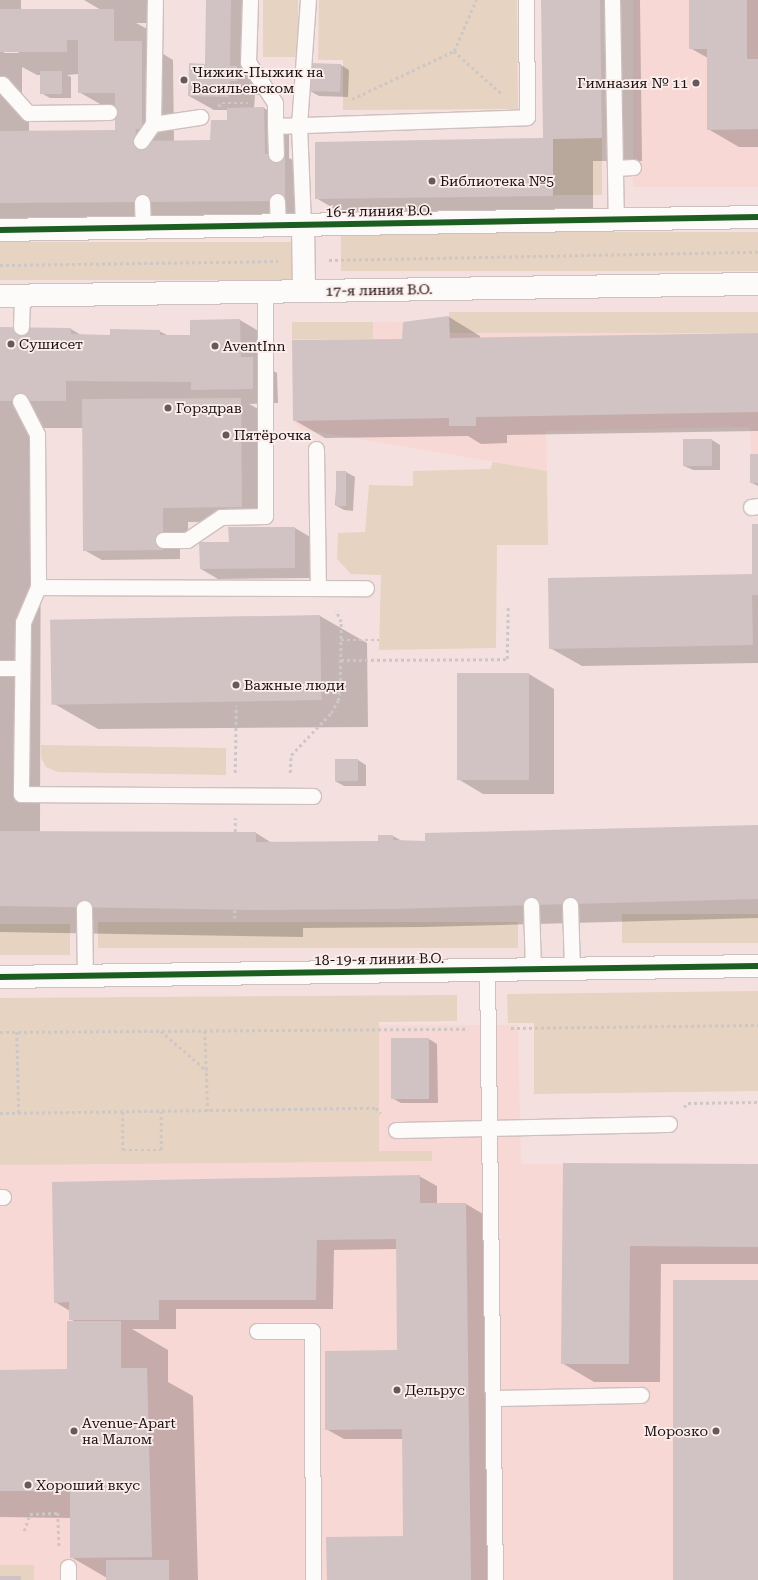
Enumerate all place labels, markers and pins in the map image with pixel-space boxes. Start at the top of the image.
place label: Чижик-Пыжик на Васильевском [192,64,323,96]
marker: Чижик-Пыжик на Васильевском [179,75,189,85]
place label: Гимназия № 11 [577,75,688,91]
marker: Гимназия № 11 [691,78,701,88]
place label: Библиотека №5 [440,173,554,189]
marker: Библиотека №5 [427,176,437,186]
place label: Сушисет [19,336,83,352]
place label: AventInn [223,338,285,354]
marker: Сушисет [6,339,16,349]
marker: AventInn [210,341,220,351]
place label: Горздрав [176,400,242,416]
marker: Горздрав [163,403,173,413]
place label: Пятёрочка [234,427,311,443]
marker: Пятёрочка [221,430,231,440]
place label: Важные люди [244,677,345,693]
marker: Важные люди [231,680,241,690]
place label: Дельрус [405,1382,465,1398]
marker: Дельрус [392,1385,402,1395]
place label: Аvenue-Apart на Малом [82,1415,176,1448]
place label: Морозко [644,1423,708,1439]
marker: Аvenue-Apart на Малом [69,1426,79,1436]
marker: Морозко [711,1426,721,1436]
place label: Хороший вкус [36,1477,140,1493]
marker: Хороший вкус [23,1480,33,1490]

